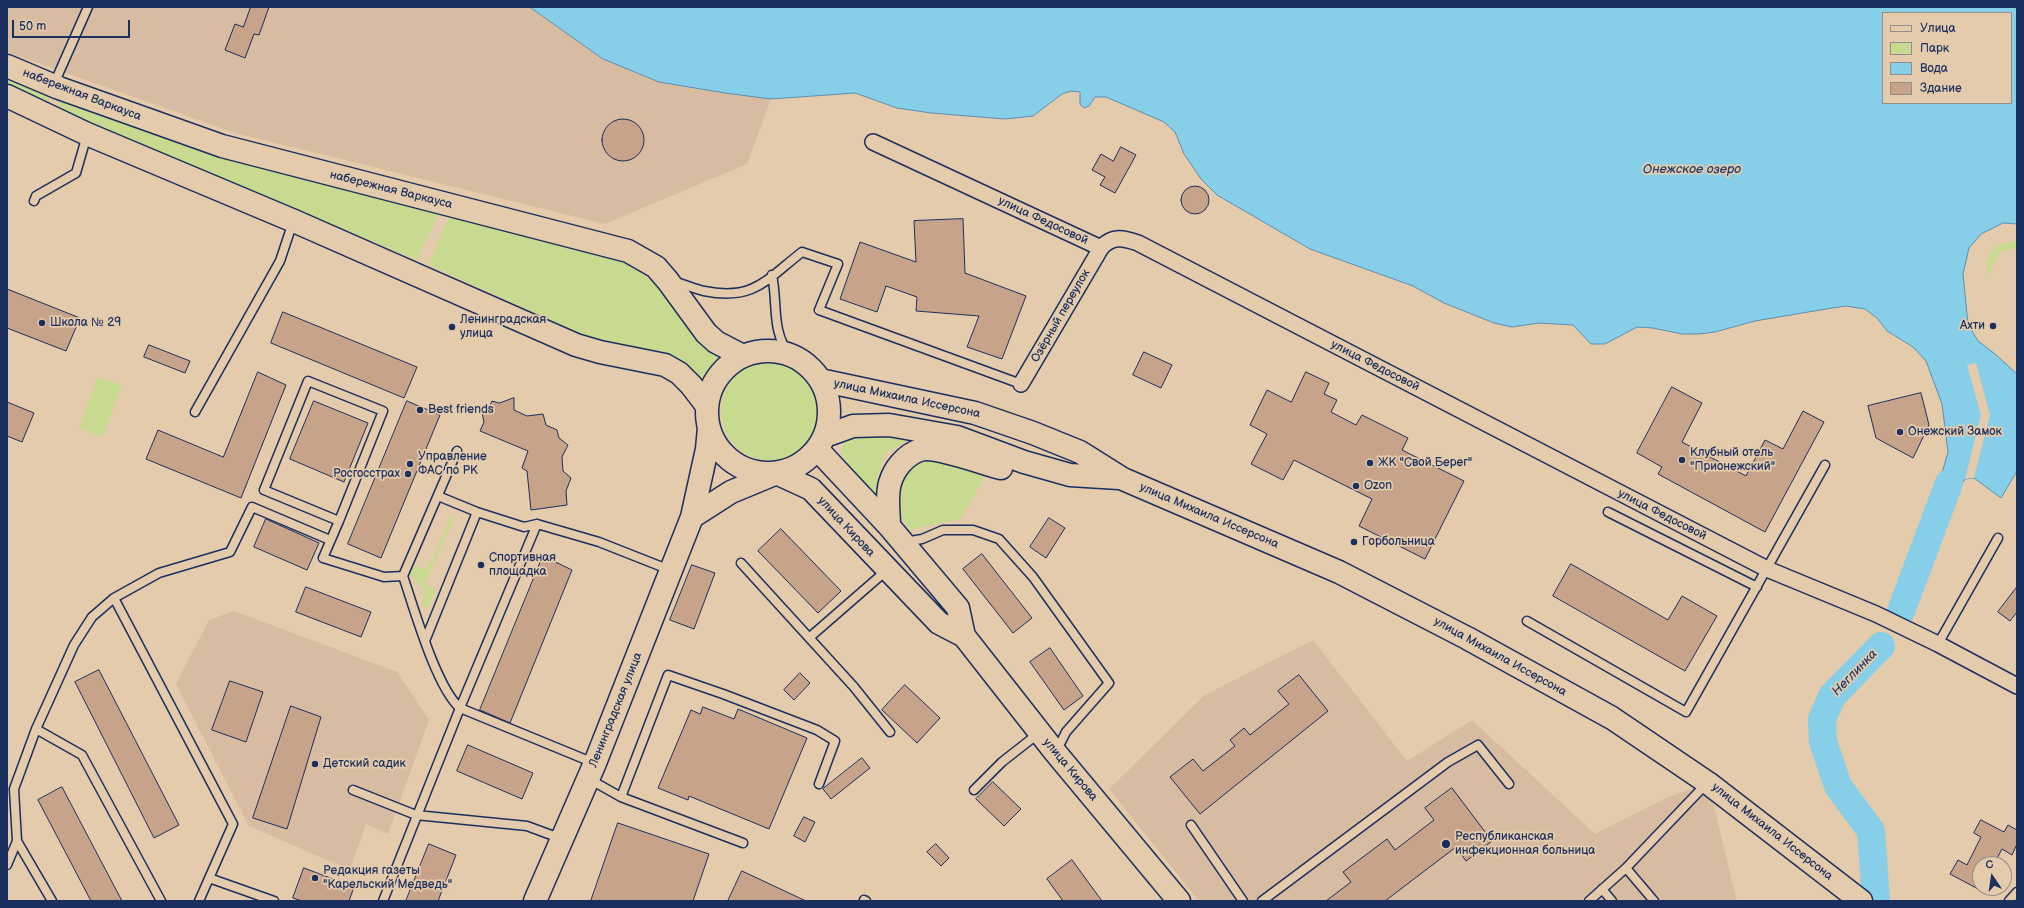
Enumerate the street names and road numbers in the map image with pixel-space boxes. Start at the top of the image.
street label: набережная Варкауса [21,66,143,124]
street label: набережная Варкауса [328,168,454,212]
street label: улица Федосовой [996,194,1090,248]
street label: Озёрный переулок [1028,267,1094,365]
street label: улица Федосовой [1328,337,1422,395]
street label: улица Михаила Иссерсона [832,376,982,422]
street label: улица Михаила Иссерсона [1137,480,1281,552]
street label: улица Федосовой [1615,486,1709,544]
street label: улица Кирова [814,494,878,560]
street label: улица Михаила Иссерсона [1431,614,1569,700]
street label: Ленинградская улица [586,650,646,770]
street label: улица Кирова [1040,736,1100,804]
street label: улица Михаила Иссерсона [1709,780,1835,884]

